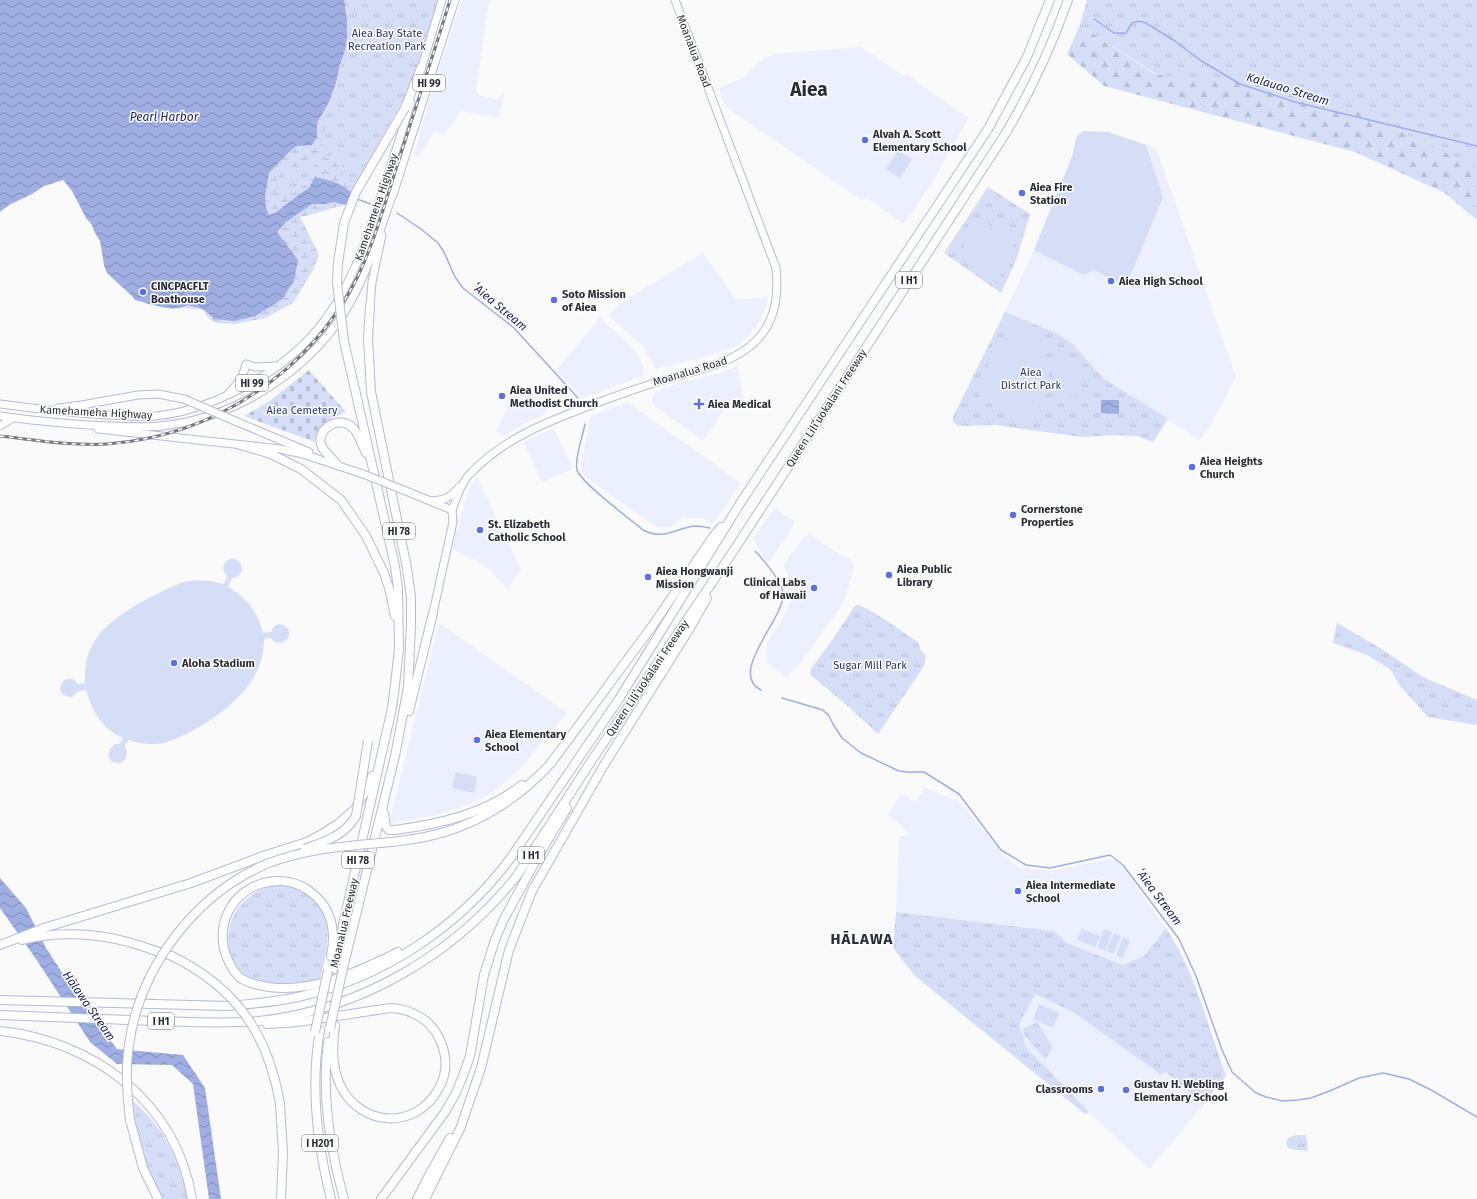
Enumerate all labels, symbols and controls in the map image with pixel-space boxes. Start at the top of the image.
street label: Moanalua Road [674,13,713,89]
park label: Aiea Bay State Recreation Park [348,27,426,53]
water label: Kalauao Stream [1245,70,1331,108]
road number: HI 99 [413,75,445,91]
district label: Aiea [789,78,828,101]
water label: Pearl Harbor [130,110,199,124]
place label: Alvah A. Scott Elementary School [872,128,967,154]
marker: Alvah A. Scott Elementary School [860,135,870,145]
street label: Kamehameha Highway [352,151,401,263]
place label: Aiea Fire Station [1029,181,1072,207]
marker: Aiea Fire Station [1017,188,1027,198]
road number: I H1 [896,272,922,288]
place label: Aiea High School [1118,275,1203,288]
marker: Aiea High School [1106,276,1116,286]
water label: ʻAiea Stream [470,279,531,334]
place label: CINCPACFLT Boathouse [151,280,209,306]
marker: CINCPACFLT Boathouse [138,287,148,297]
place label: Soto Mission of Aiea [562,288,626,314]
marker: Soto Mission of Aiea [549,295,559,305]
street label: Queen Liliʻuokalani Freeway [783,346,870,470]
street label: Moanalua Road [651,354,729,389]
park label: Aiea District Park [1001,366,1062,392]
road number: HI 99 [236,375,268,391]
place label: Aiea United Methodist Church [509,384,598,410]
marker: Aiea United Methodist Church [497,391,507,401]
marker: Aiea Medical [693,398,705,410]
place label: Aiea Medical [707,398,772,411]
street label: Kamehameha Highway [39,403,153,422]
park label: Aiea Cemetery [266,404,338,417]
place label: Aiea Heights Church [1199,455,1263,481]
marker: Aiea Heights Church [1187,462,1197,472]
place label: Cornerstone Properties [1021,503,1083,529]
marker: Cornerstone Properties [1008,510,1018,520]
place label: St. Elizabeth Catholic School [488,518,566,544]
road number: HI 78 [383,523,415,539]
marker: St. Elizabeth Catholic School [475,525,485,535]
place label: Aiea Public Library [896,563,953,589]
place label: Aiea Hongwanji Mission [655,565,733,591]
marker: Aiea Public Library [884,570,894,580]
marker: Aiea Hongwanji Mission [643,572,653,582]
place label: Clinical Labs of Hawaii [744,576,807,602]
marker: Clinical Labs of Hawaii [809,583,819,593]
street label: Queen Liliʻuokalani Freeway [603,617,692,739]
place label: Aloha Stadium [181,657,255,670]
marker: Aloha Stadium [169,658,179,668]
park label: Sugar Mill Park [833,659,907,672]
place label: Aiea Elementary School [484,728,566,754]
marker: Aiea Elementary School [472,735,482,745]
road number: I H1 [518,847,544,863]
road number: HI 78 [342,852,374,868]
water label: ʻAiea Stream [1133,866,1185,928]
street label: Moanalua Freeway [328,876,361,969]
place label: Aiea Intermediate School [1025,879,1116,905]
marker: Aiea Intermediate School [1013,886,1023,896]
district label: HĀLAWA [831,930,894,948]
water label: Hālawa Stream [60,969,118,1043]
road number: I H1 [148,1013,174,1029]
place label: Gustav H. Webling Elementary School [1134,1078,1228,1104]
place label: Classrooms [1036,1083,1094,1096]
marker: Classrooms [1096,1084,1106,1094]
marker: Gustav H. Webling Elementary School [1121,1085,1131,1095]
road number: I H201 [302,1135,338,1151]

